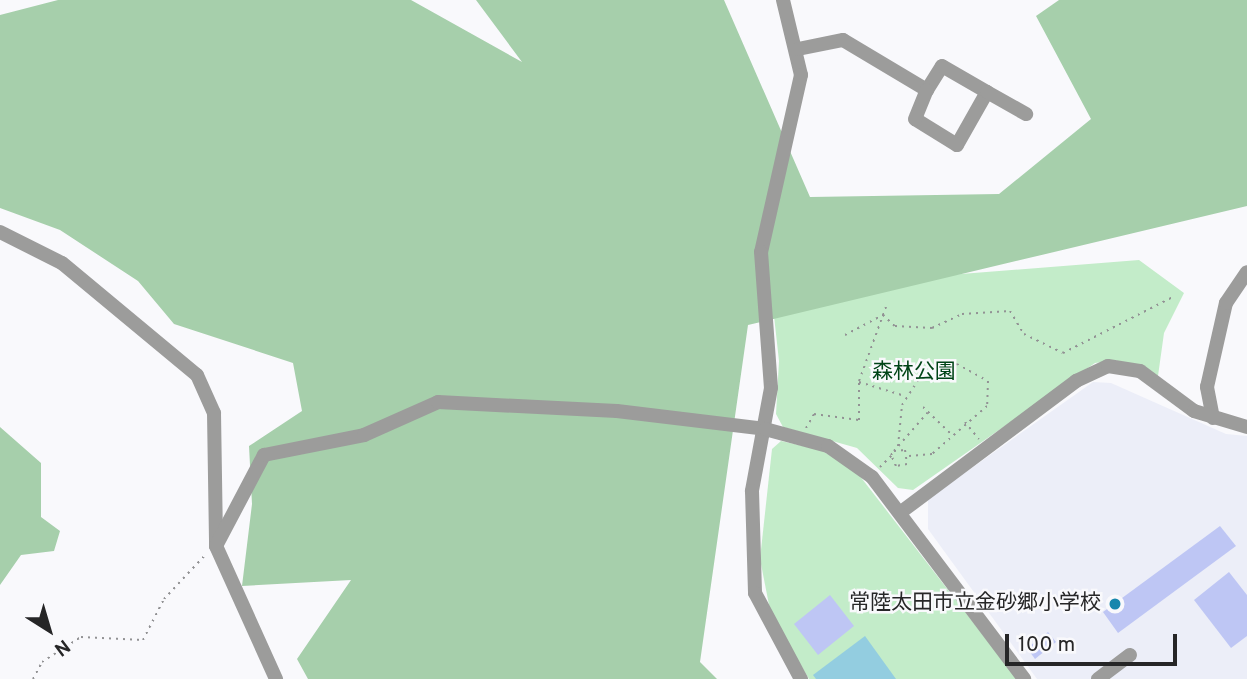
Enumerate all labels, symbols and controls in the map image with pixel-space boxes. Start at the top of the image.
park label: 森林公園 [872,360,956,386]
place label: 常陸太田市立金砂郷小学校 [849,591,1101,617]
north arrow [14,595,84,665]
marker: 常陸太田市立金砂郷小学校 [1107,596,1123,612]
scale bar [1009,620,1180,664]
text: 100 m [1018,632,1075,659]
text: N [49,633,74,660]

